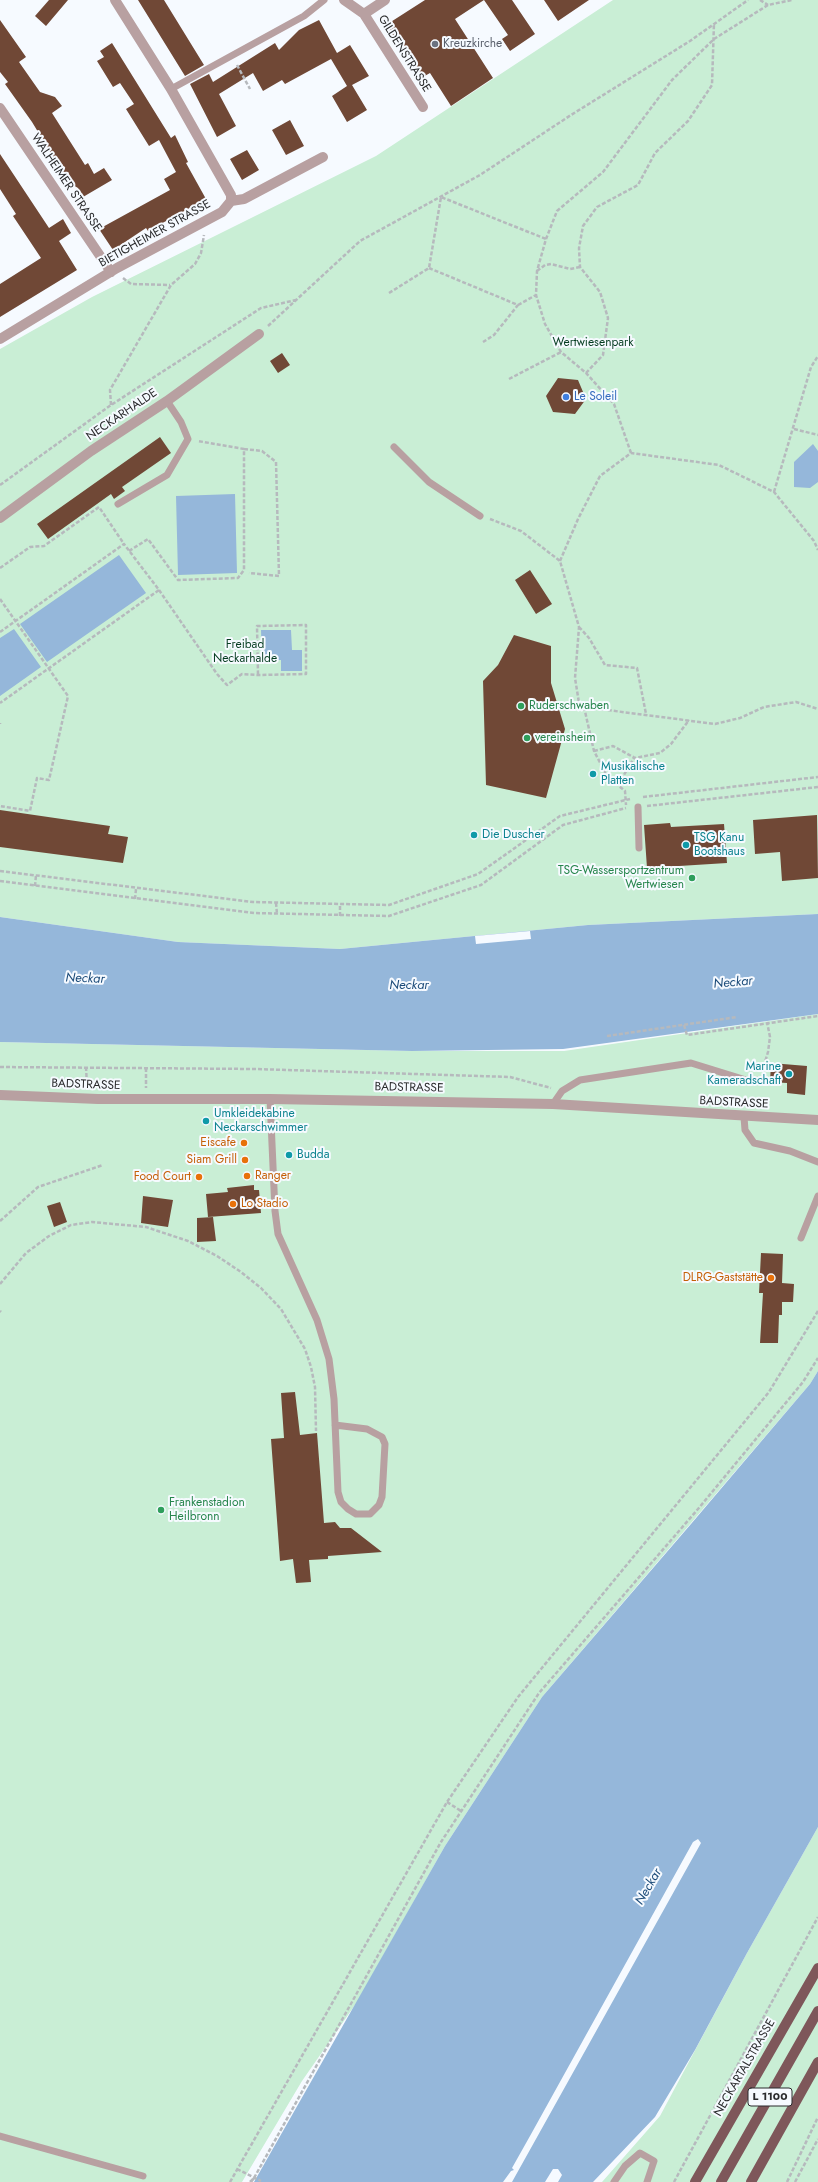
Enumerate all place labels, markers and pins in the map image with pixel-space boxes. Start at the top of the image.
place label: Kreuzkirche [443,37,502,51]
marker: Kreuzkirche [430,39,440,49]
place label: Le Soleil [574,390,617,404]
marker: Le Soleil [561,392,571,402]
place label: Ruderschwaben [529,699,609,713]
marker: Ruderschwaben [516,701,526,711]
place label: vereinsheim [535,731,596,745]
marker: vereinsheim [522,733,532,743]
place label: Musikalische Platten [601,760,665,788]
marker: Musikalische Platten [588,769,598,779]
place label: Die Duscher [482,828,545,842]
marker: Die Duscher [469,830,479,840]
place label: TSG Kanu Bootshaus [694,831,745,859]
marker: TSG Kanu Bootshaus [681,840,691,850]
place label: TSG-Wassersportzentrum Wertwiesen [558,864,684,892]
marker: TSG-Wassersportzentrum Wertwiesen [687,873,697,883]
place label: Marine Kameradschaft [707,1060,781,1088]
marker: Marine Kameradschaft [784,1069,794,1079]
place label: Umkleidekabine Neckarschwimmer [214,1107,307,1135]
marker: Umkleidekabine Neckarschwimmer [201,1116,211,1126]
place label: Eiscafe [200,1136,236,1150]
marker: Eiscafe [239,1138,249,1148]
place label: Budda [297,1148,329,1162]
marker: Budda [284,1150,294,1160]
place label: Siam Grill [187,1153,237,1167]
marker: Siam Grill [240,1155,250,1165]
place label: Ranger [255,1169,291,1183]
place label: Food Court [134,1170,191,1184]
marker: Ranger [242,1171,252,1181]
marker: Food Court [194,1172,204,1182]
place label: Lo Stadio [241,1197,288,1211]
marker: Lo Stadio [228,1199,238,1209]
place label: DLRG-Gaststätte [683,1271,763,1285]
marker: DLRG-Gaststätte [766,1273,776,1283]
place label: Frankenstadion Heilbronn [169,1496,245,1524]
marker: Frankenstadion Heilbronn [156,1505,166,1515]

